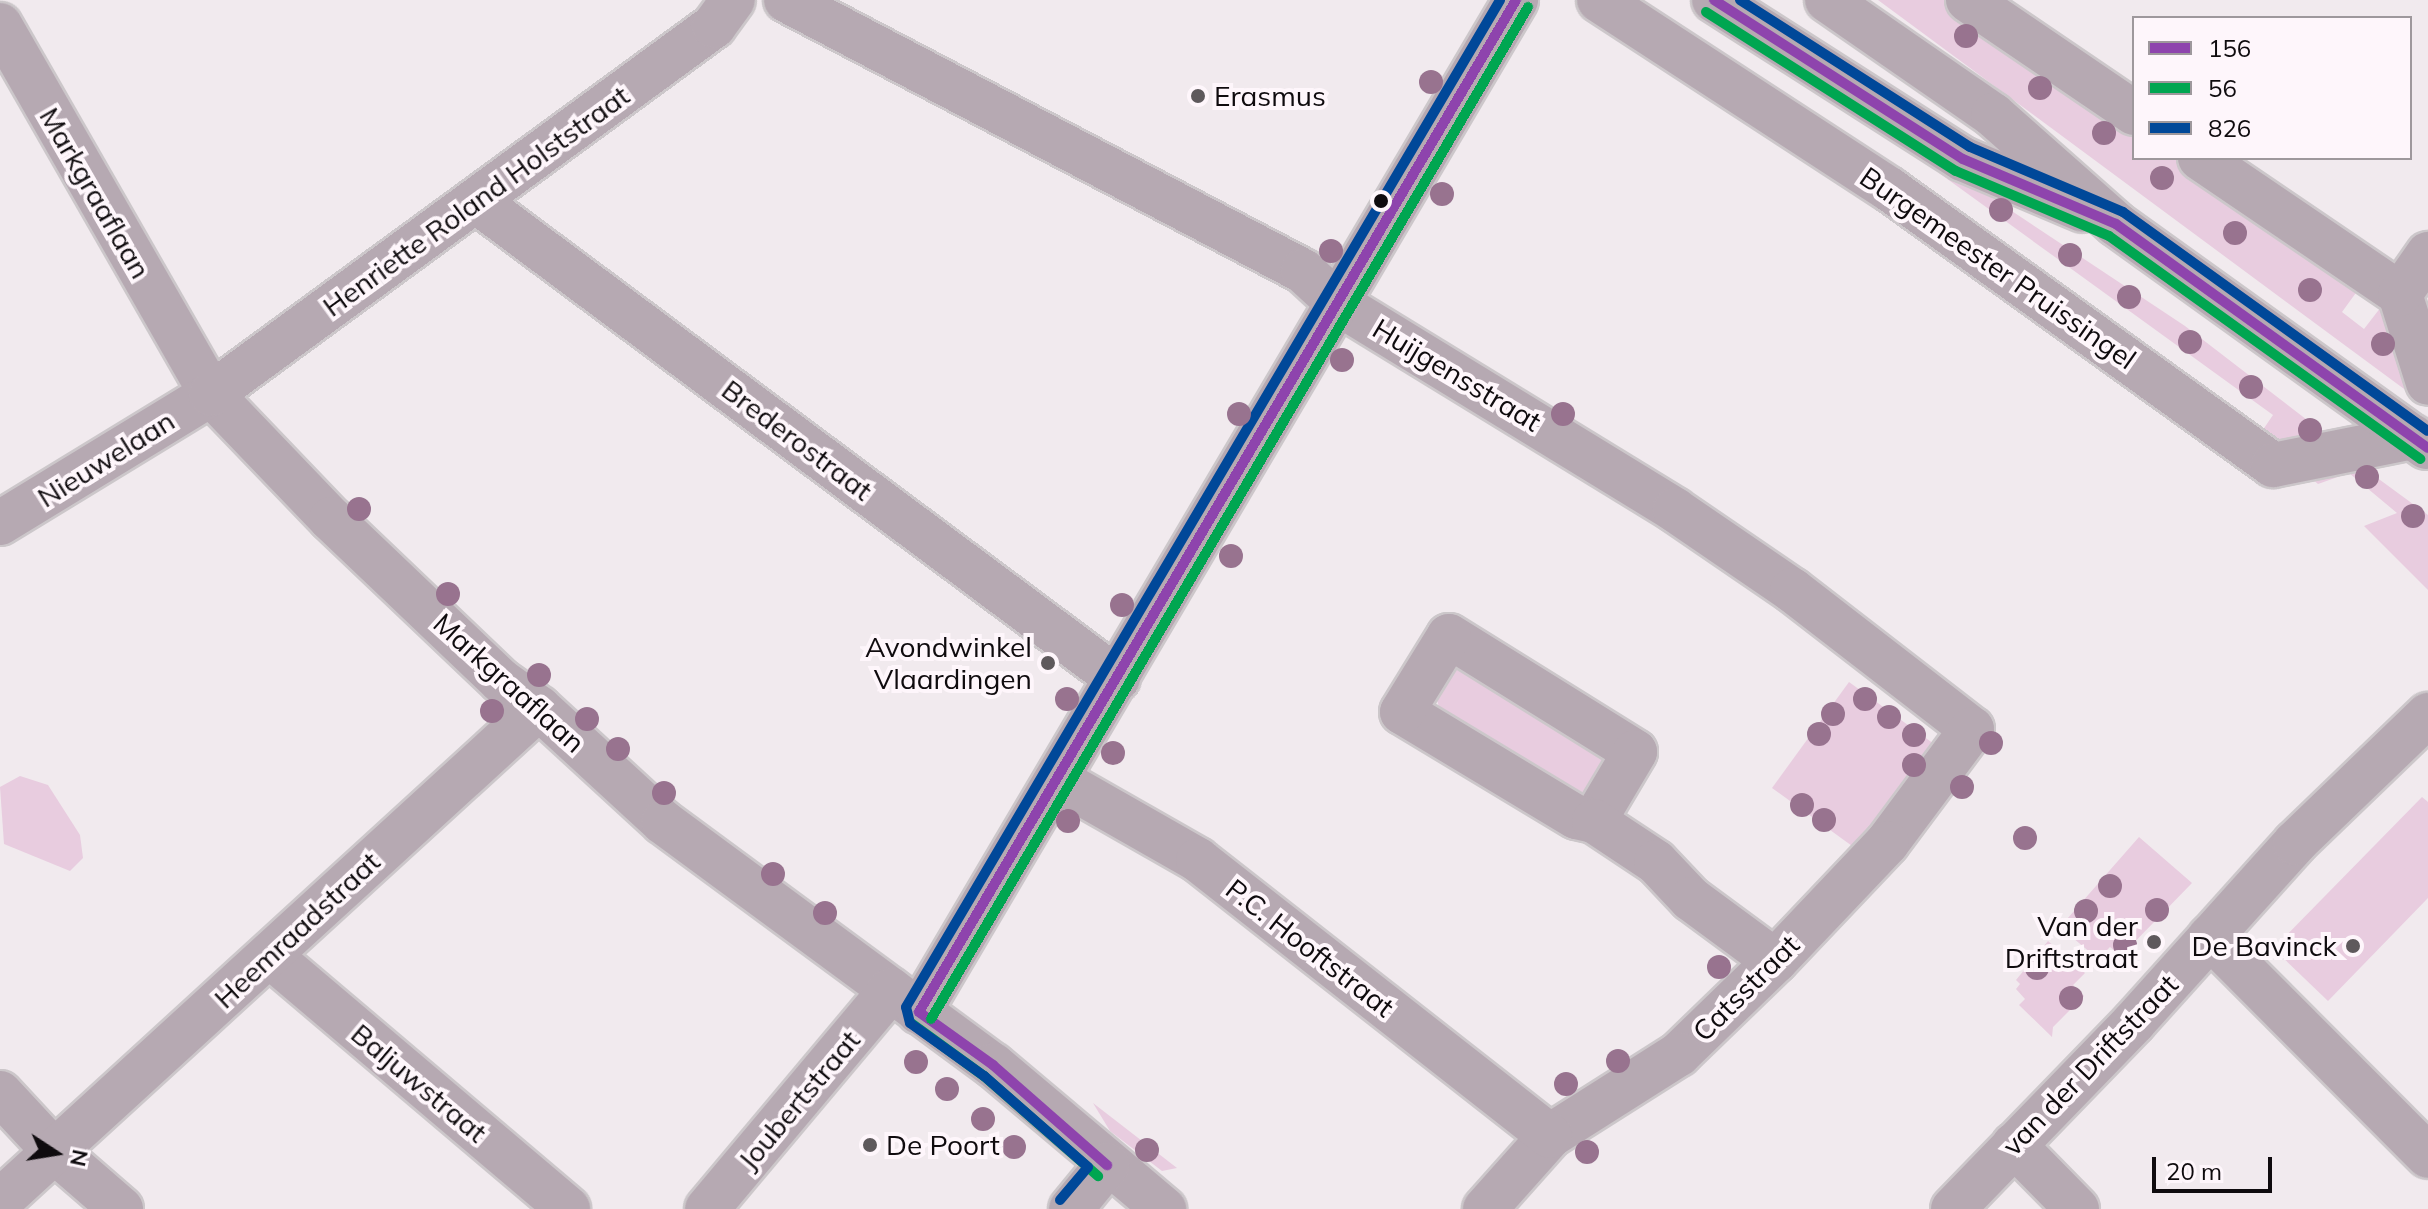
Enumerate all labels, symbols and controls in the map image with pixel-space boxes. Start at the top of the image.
legend [2132,16,2412,160]
text: 156 [2208,33,2251,63]
text: 56 [2208,73,2237,103]
street label: Henriette Roland Holststraat [316,79,636,323]
place label: Erasmus [1214,79,1326,113]
marker: Erasmus [1189,87,1207,105]
street label: Markgraaflaan [33,102,157,284]
text: 826 [2208,113,2251,143]
street label: Burgemeester Pruissingel [1854,160,2142,376]
unlabelled marker [1373,193,1389,209]
street label: Huijgensstraat [1367,312,1547,438]
street label: Brederostraat [715,373,879,507]
street label: Nieuwelaan [31,404,181,514]
street label: Markgraaflaan [427,606,591,760]
place label: Avondwinkel Vlaardingen [865,630,1032,696]
marker: Avondwinkel Vlaardingen [1039,654,1057,672]
street label: Heemraadstraat [207,845,387,1015]
street label: P.C. Hooftstraat [1219,872,1401,1024]
place label: Van der Driftstraat [2005,909,2138,975]
street label: Catsstraat [1686,928,1806,1048]
place label: De Bavinck [2192,929,2337,963]
marker: Van der Driftstraat [2145,933,2163,951]
marker: De Bavinck [2344,937,2362,955]
street label: van der Driftstraat [1995,968,2185,1162]
street label: Baljuwstraat [344,1017,494,1149]
street label: Joubertstraat [731,1024,867,1176]
north arrow [16,1113,96,1193]
place label: De Poort [886,1128,1000,1162]
marker: De Poort [861,1136,879,1154]
scale bar [2156,1141,2276,1191]
text: N [64,1147,95,1169]
text: 20 m [2166,1156,2222,1186]

